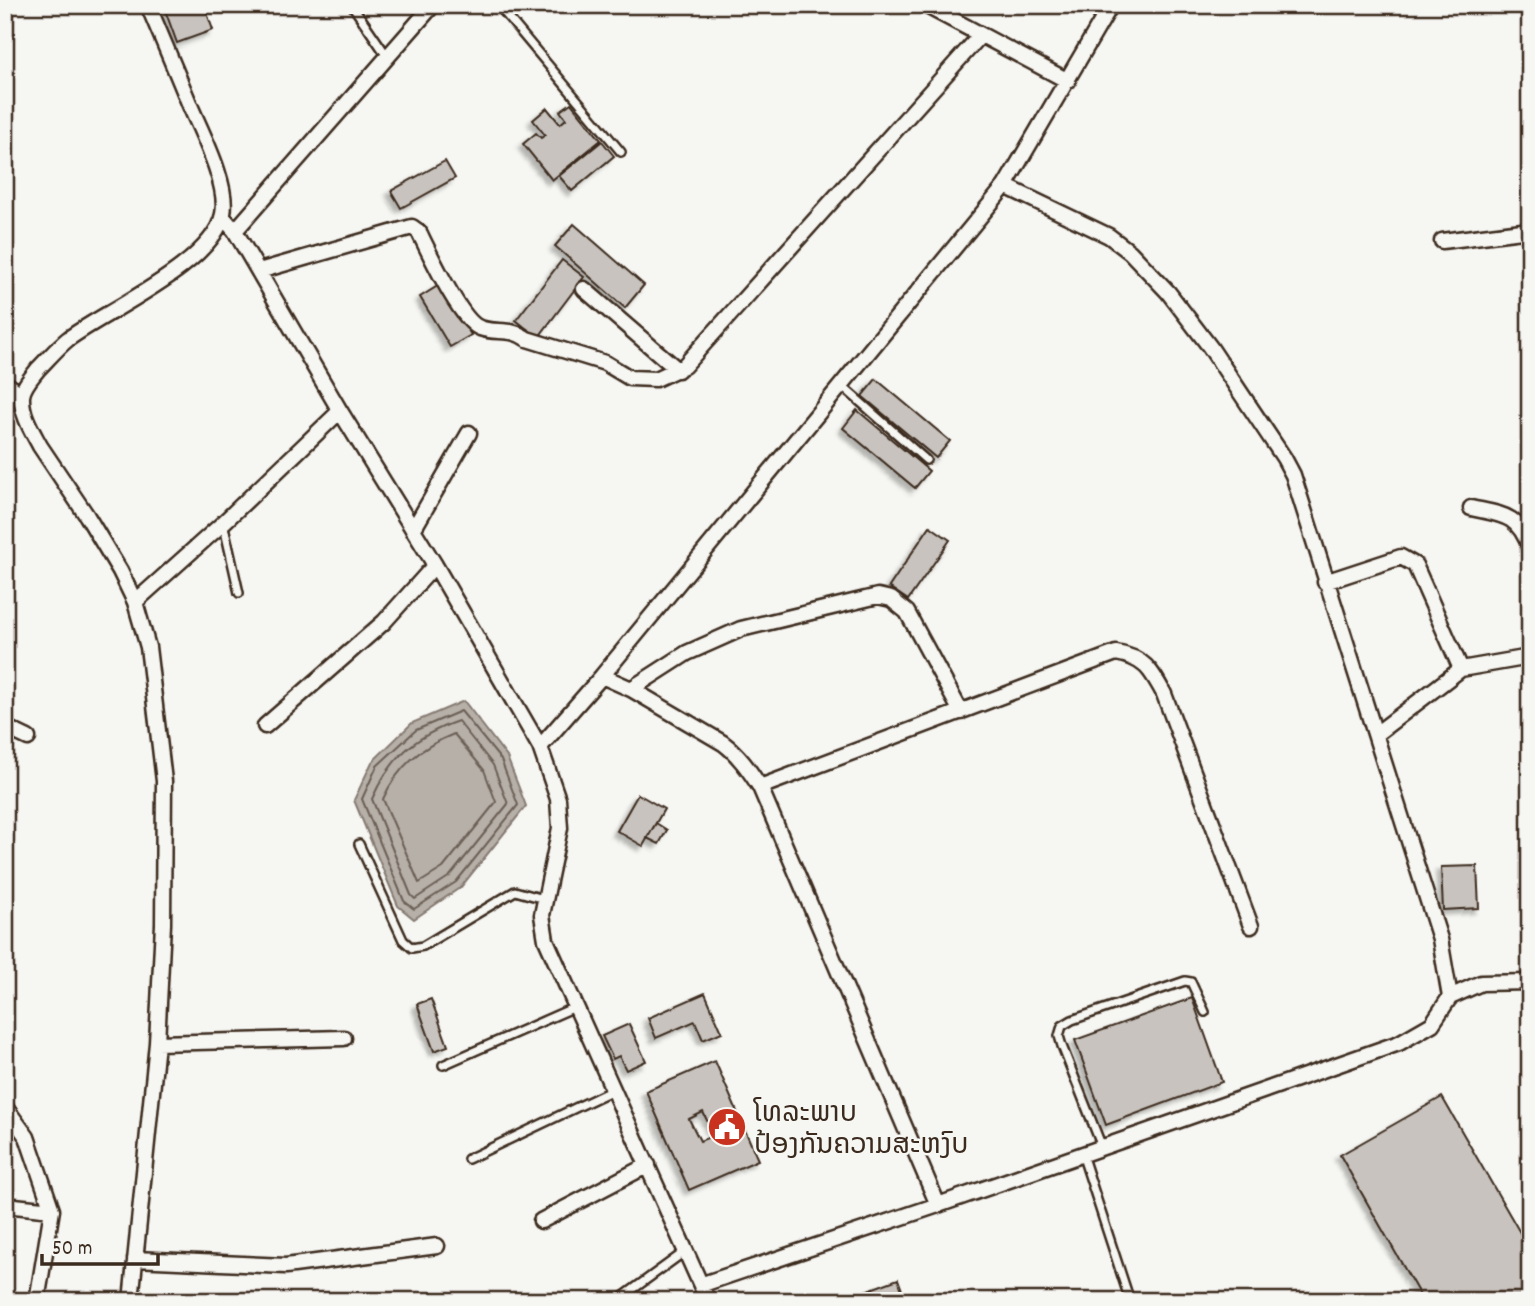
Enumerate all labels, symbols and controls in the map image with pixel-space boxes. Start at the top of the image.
place label: ໂທລະພາບ ປ້ອງກັນຄວາມສະຫງົບ [753,1096,968,1168]
public building icon: ໂທລະພາບ ປ້ອງກັນຄວາມສະຫງົບ [706,1106,748,1148]
scale bar [42,1222,158,1266]
text: 50 m [52,1235,92,1265]

